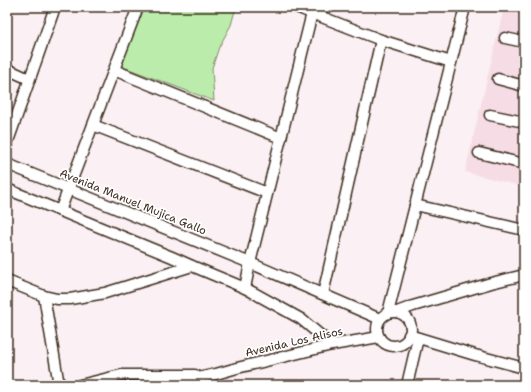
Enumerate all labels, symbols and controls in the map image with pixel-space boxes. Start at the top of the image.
street label: Avenida Manuel Mujica Gallo [57,166,209,238]
street label: Avenida Los Alisos [244,323,344,361]

